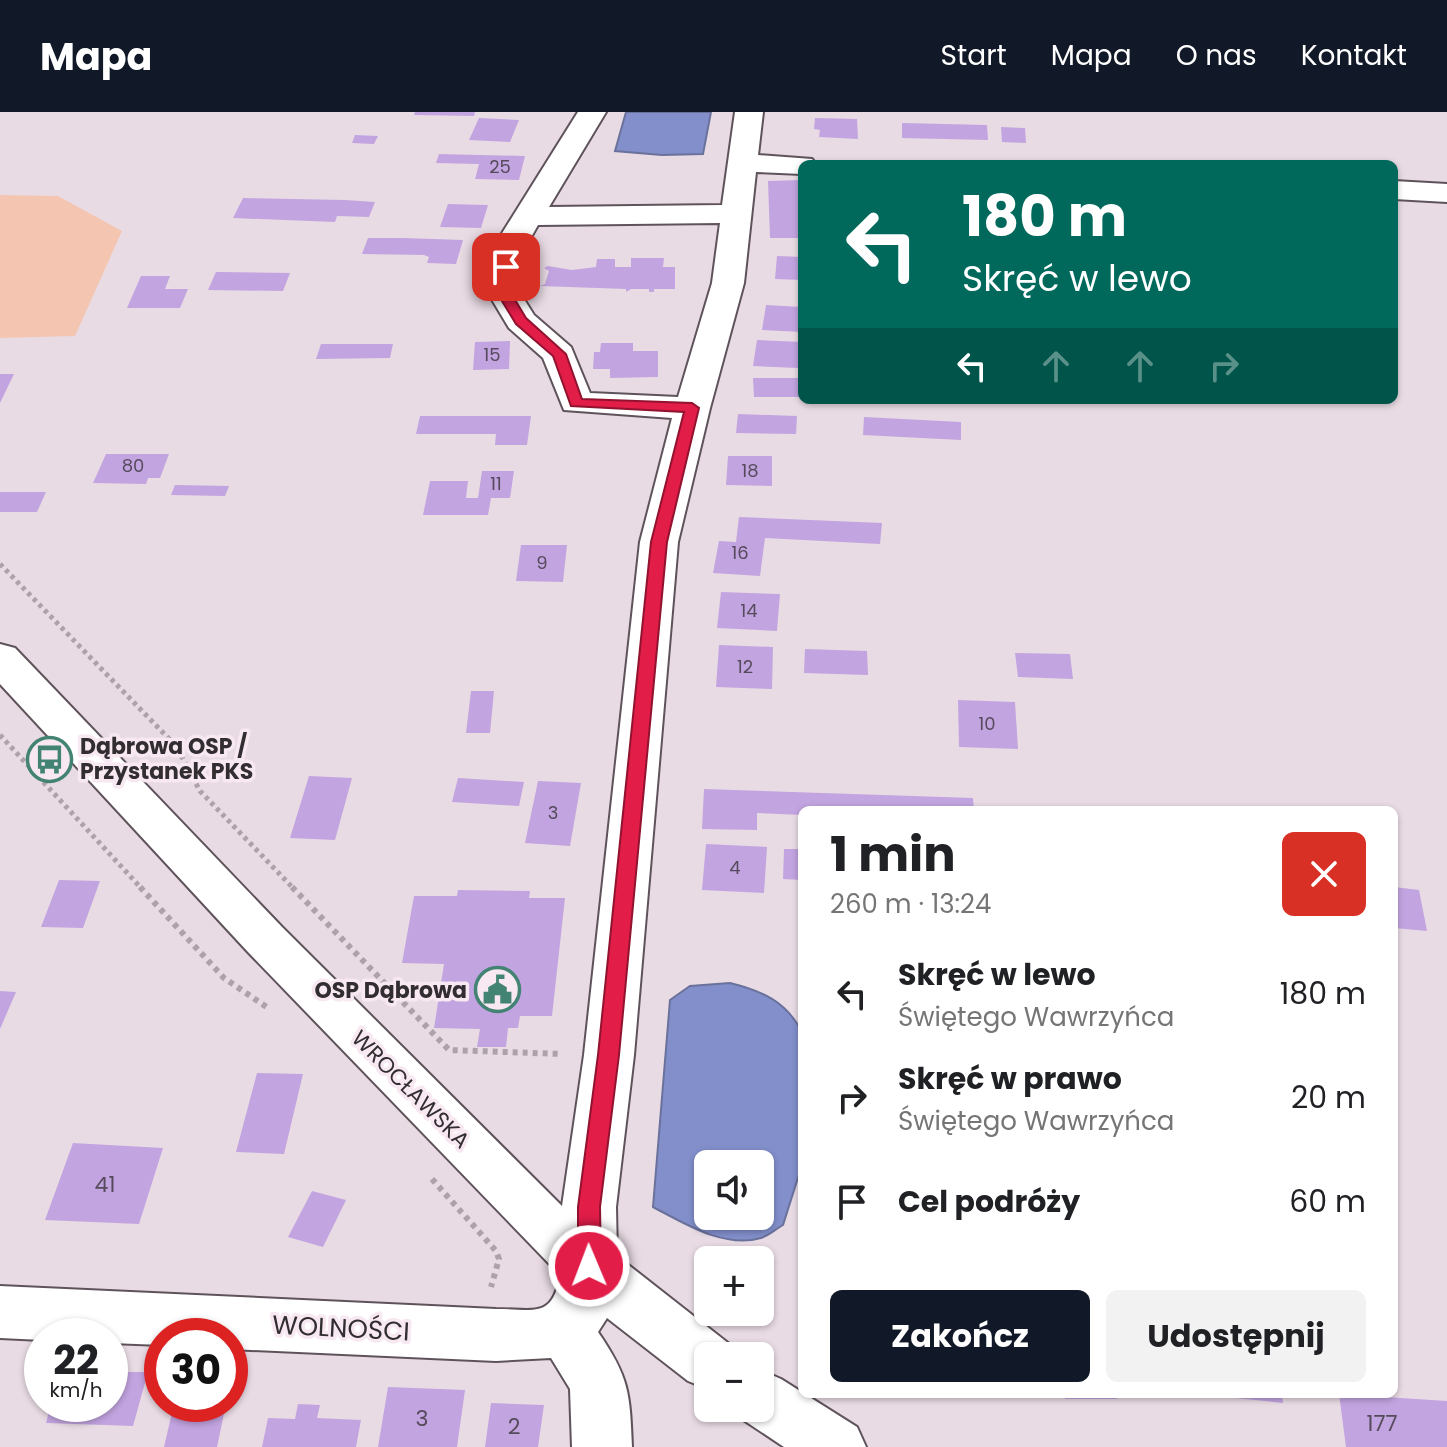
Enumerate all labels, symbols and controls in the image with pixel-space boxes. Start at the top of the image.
text: Mapa [40,30,152,83]
text: Start [941,36,1007,75]
text: Mapa [1051,36,1132,75]
text: O nas [1176,36,1257,75]
text: Kontakt [1301,36,1407,75]
house number: 25 [489,154,511,179]
text: 180 m [962,177,1127,256]
icon: left [830,192,934,296]
pin [472,233,540,301]
icon: arrive [484,245,528,289]
text: Skręć w lewo [962,253,1192,304]
house number: 15 [483,342,501,367]
icon: left [950,344,994,388]
icon: ahead [1034,344,1078,388]
icon: ahead [1118,344,1162,388]
icon: right [1202,344,1246,388]
house number: 80 [122,453,144,478]
house number: 18 [741,458,759,483]
house number: 11 [490,471,502,496]
house number: 16 [731,540,749,565]
house number: 9 [536,550,548,575]
house number: 14 [740,598,758,623]
house number: 12 [737,654,753,679]
house number: 10 [978,711,996,736]
place label: Dąbrowa OSP / Przystanek PKS [80,731,253,787]
bus stop icon: Dąbrowa OSP / Przystanek PKS [25,735,73,783]
house number: 3 [548,800,558,825]
text: 1 min [830,821,956,888]
button: close [1282,832,1366,916]
house number: 4 [729,855,741,880]
text: 260 m · 13:24 [830,886,991,922]
text: Skręć w lewo [898,953,1096,996]
public building icon: OSP Dąbrowa [474,966,522,1014]
icon: left [830,972,874,1016]
text: 180 m [1280,972,1366,1015]
place label: OSP Dąbrowa [314,975,467,1006]
text: Świętego Wawrzyńca [898,999,1174,1035]
street label: WROCŁAWSKA [345,1023,477,1156]
text: Skręć w prawo [898,1057,1122,1100]
icon: right [830,1076,874,1120]
text: 20 m [1291,1076,1366,1119]
text: Świętego Wawrzyńca [898,1103,1174,1139]
map controls [694,1150,774,1422]
button: sound [694,1150,774,1230]
house number: 41 [95,1169,115,1200]
icon: arrive [830,1180,874,1224]
text: Cel podróży [898,1180,1080,1223]
text: 60 m [1289,1180,1366,1223]
position arrow [547,1224,631,1308]
button: + [694,1246,774,1326]
button: Zakończ [830,1290,1090,1382]
button: Udostępnij [1106,1290,1366,1382]
street label: WOLNOŚCI [271,1306,411,1350]
speed limit sign: 30 [144,1318,248,1422]
text: 22 [53,1332,99,1388]
button: − [694,1342,774,1422]
text: km/h [49,1376,103,1404]
house number: 3 [416,1403,428,1434]
house number: 177 [1366,1408,1398,1439]
house number: 2 [508,1411,520,1442]

